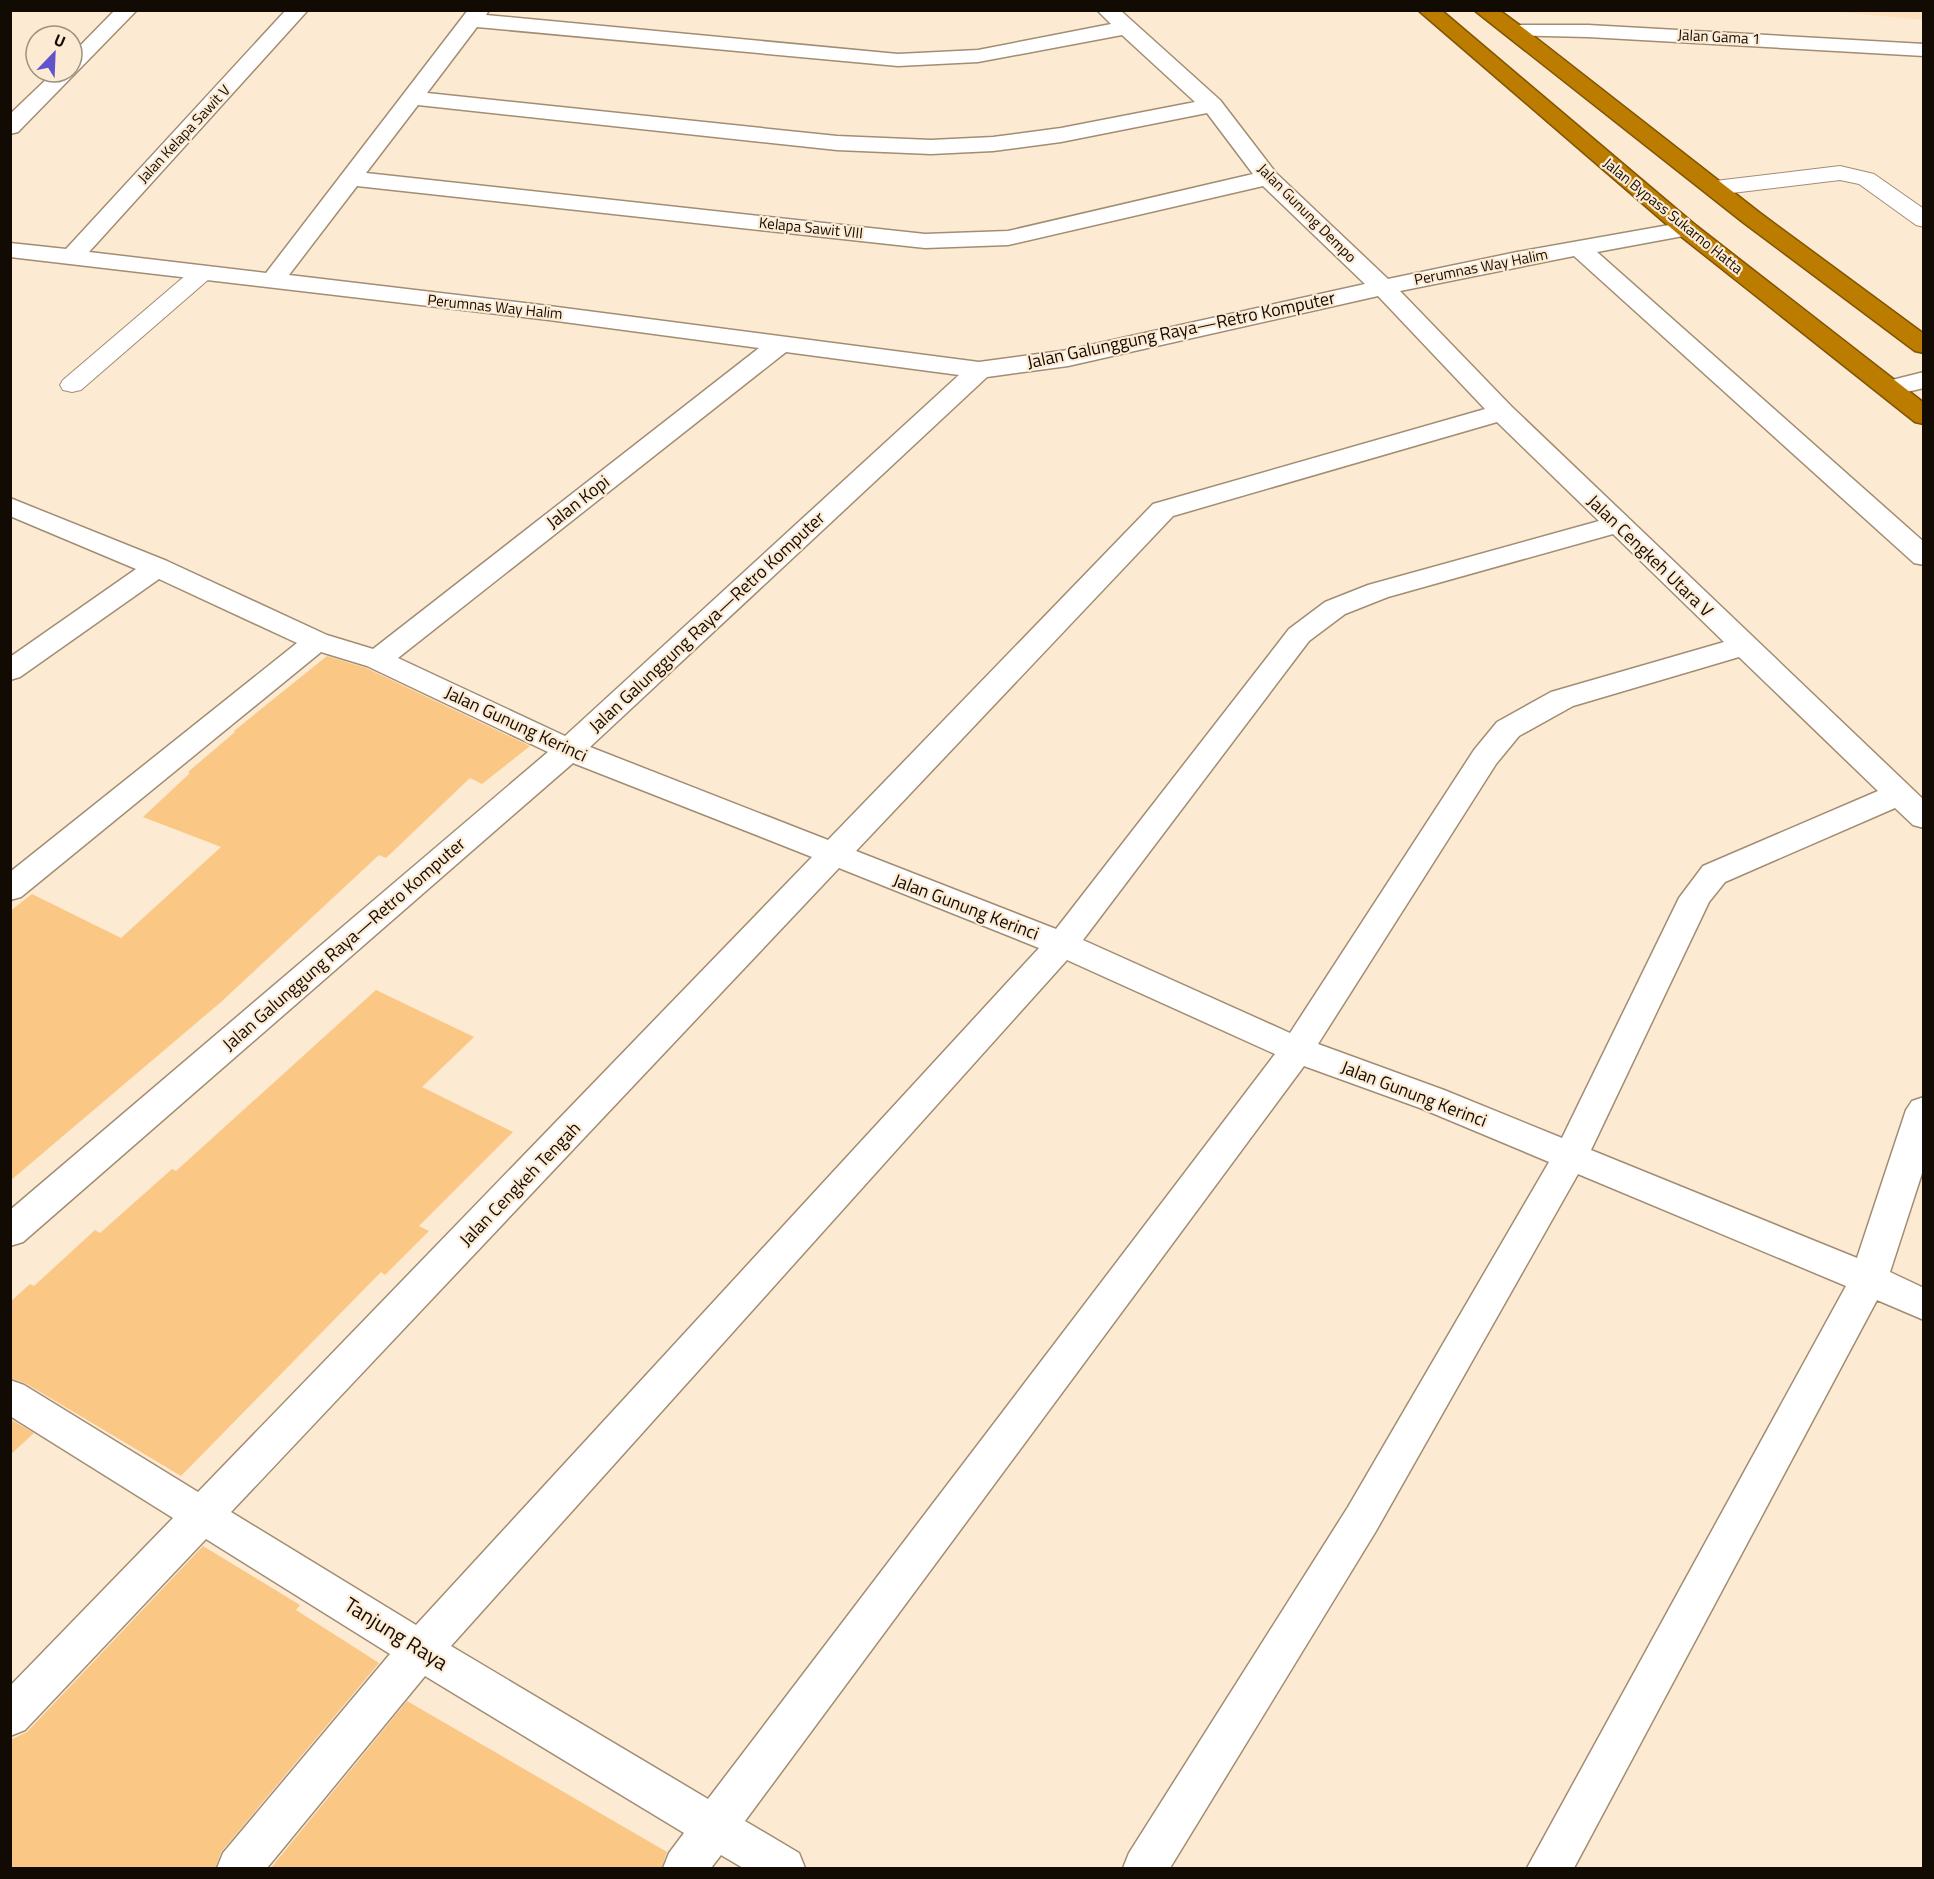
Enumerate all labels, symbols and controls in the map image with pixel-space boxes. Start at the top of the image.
street label: Jalan Gama 1 [1677,23,1761,50]
north arrow [24,24,84,84]
text: U [50,27,69,53]
street label: Jalan Kelapa Sawit V [132,79,236,188]
street label: Jalan Bypass Sukarno Hatta [1598,152,1749,280]
street label: Jalan Gunung Dempo [1253,158,1362,268]
street label: Kelapa Sawit VIII [758,211,864,244]
street label: Perumnas Way Halim [1412,242,1550,291]
street label: Jalan Galunggung Raya—Retro Komputer [1024,284,1337,375]
street label: Perumnas Way Halim [426,288,564,325]
street label: Jalan Kopi [540,468,615,535]
street label: Jalan Cengkeh Utara V [1581,488,1720,623]
street label: Jalan Galunggung Raya—Retro Komputer [582,505,831,739]
street label: Jalan Gunung Kerinci [441,679,592,768]
street label: Jalan Galunggung Raya—Retro Komputer [216,830,471,1057]
street label: Jalan Gunung Kerinci [889,866,1043,947]
street label: Jalan Gunung Kerinci [1337,1053,1491,1134]
street label: Jalan Cengkeh Tengah [453,1115,586,1252]
street label: Tanjung Raya [338,1589,455,1678]

